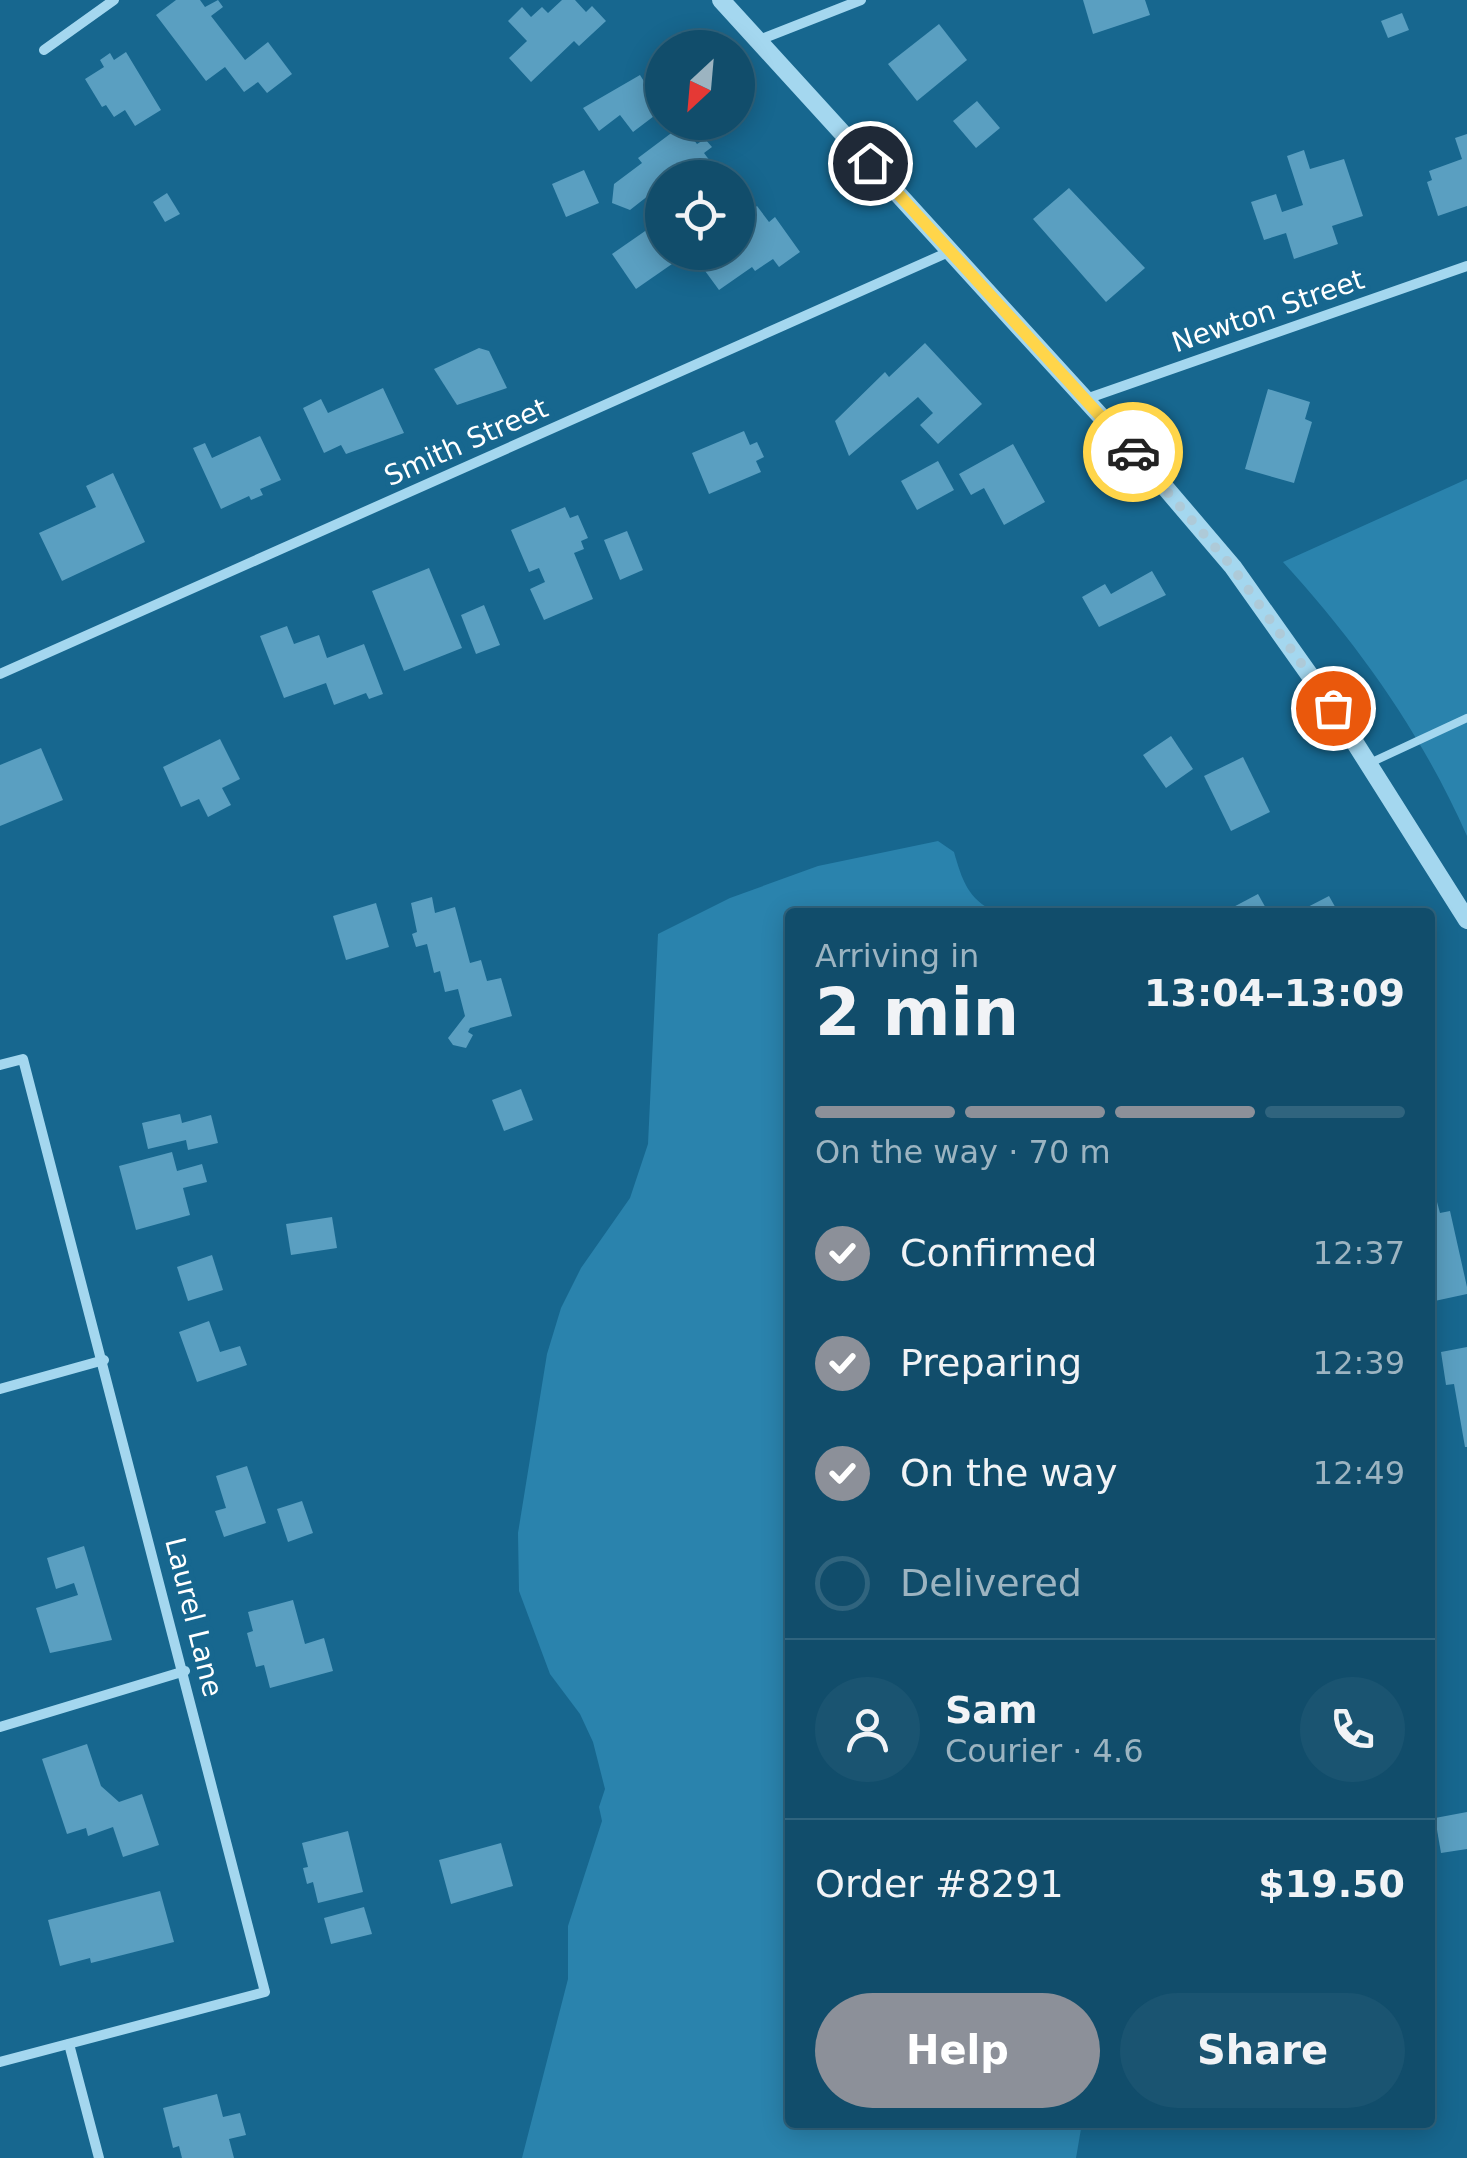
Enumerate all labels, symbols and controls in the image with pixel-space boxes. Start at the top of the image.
north arrow [645,30,755,140]
map controls [645,30,755,270]
pin [828,121,913,206]
icon: home [843,136,898,191]
button: locate [645,160,755,270]
street label: Newton Street [1168,263,1368,359]
street label: Smith Street [379,391,553,493]
courier [1083,402,1183,502]
icon: car [1106,425,1161,480]
pin [1291,666,1376,751]
icon: bag [1306,681,1361,736]
text: Arriving in [815,937,979,975]
text: 13:04–13:09 [1144,971,1405,1015]
text: 2 min [815,975,1019,1050]
text: On the way · 70 m [815,1133,1111,1171]
icon: check [815,1226,870,1281]
text: Confirmed [900,1231,1097,1275]
text: 12:37 [1313,1234,1405,1272]
icon: check [815,1336,870,1391]
text: Preparing [900,1341,1082,1385]
text: 12:39 [1313,1344,1405,1382]
icon: check [815,1446,870,1501]
text: On the way [900,1451,1117,1495]
text: 12:49 [1313,1454,1405,1492]
street label: Laurel Lane [158,1534,230,1700]
text: Delivered [900,1561,1082,1605]
button: person [815,1677,920,1782]
button: phone [1300,1677,1405,1782]
text: Sam [945,1688,1038,1732]
text: Courier · 4.6 [945,1732,1144,1770]
text: Order #8291 [815,1862,1064,1906]
text: $19.50 [1258,1862,1405,1906]
button: Help [815,1993,1100,2108]
button: Share [1120,1993,1405,2108]

